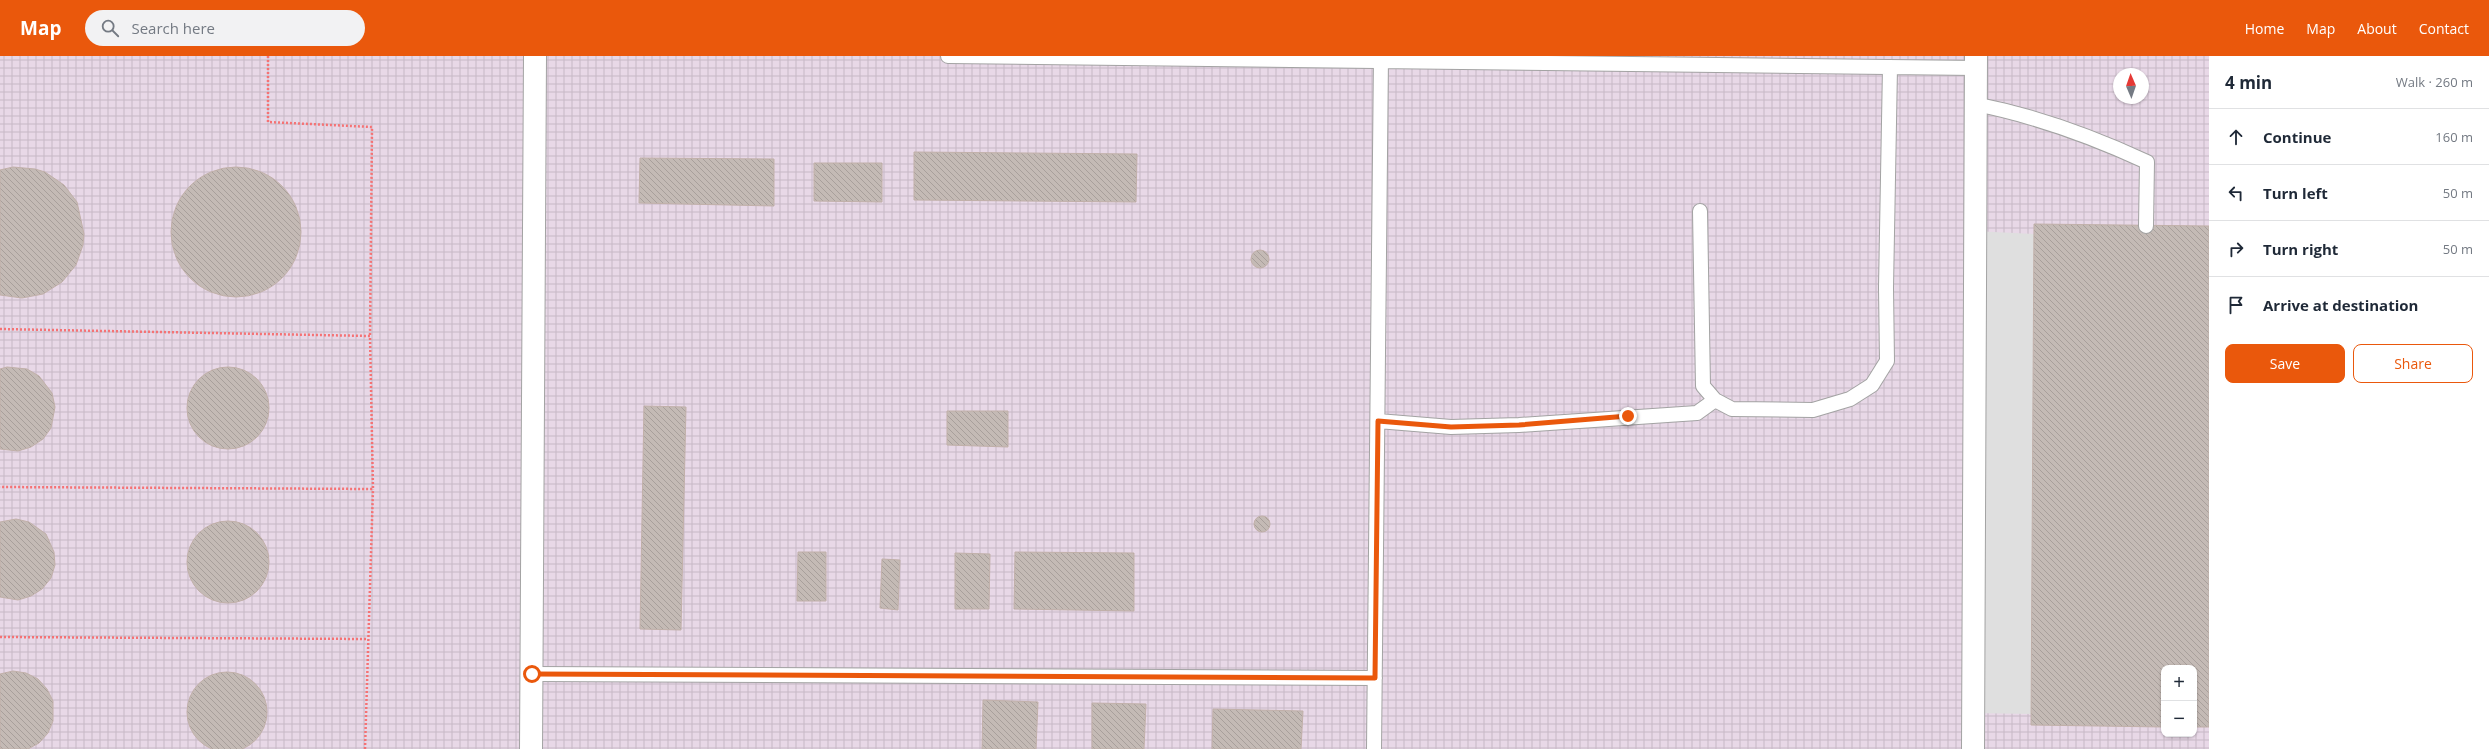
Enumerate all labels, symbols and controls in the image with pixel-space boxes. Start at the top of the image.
search box [85,10,365,46]
text: Map [20,15,61,41]
icon: search [99,17,121,39]
text: Search here [131,18,215,38]
text: Home [2245,19,2284,38]
text: Map [2306,19,2335,38]
text: About [2357,19,2397,38]
text: Contact [2419,19,2469,38]
north arrow [2113,68,2149,104]
text: 4 min [2225,71,2272,94]
text: Walk · 260 m [2396,73,2473,91]
icon: ahead [2225,126,2247,148]
text: Continue [2263,127,2331,147]
text: 160 m [2435,128,2473,146]
icon: left [2225,182,2247,204]
text: Turn left [2263,183,2328,203]
text: 50 m [2443,184,2473,202]
icon: right [2225,238,2247,260]
text: Turn right [2263,239,2338,259]
text: 50 m [2443,240,2473,258]
icon: arrive [2225,294,2247,316]
text: Arrive at destination [2263,295,2418,315]
button: Save [2225,344,2345,383]
button: Share [2353,344,2473,383]
route end [1619,407,1637,425]
route start [523,665,541,683]
map controls [2161,665,2197,737]
button: + [2161,665,2197,701]
button: − [2161,701,2197,737]

